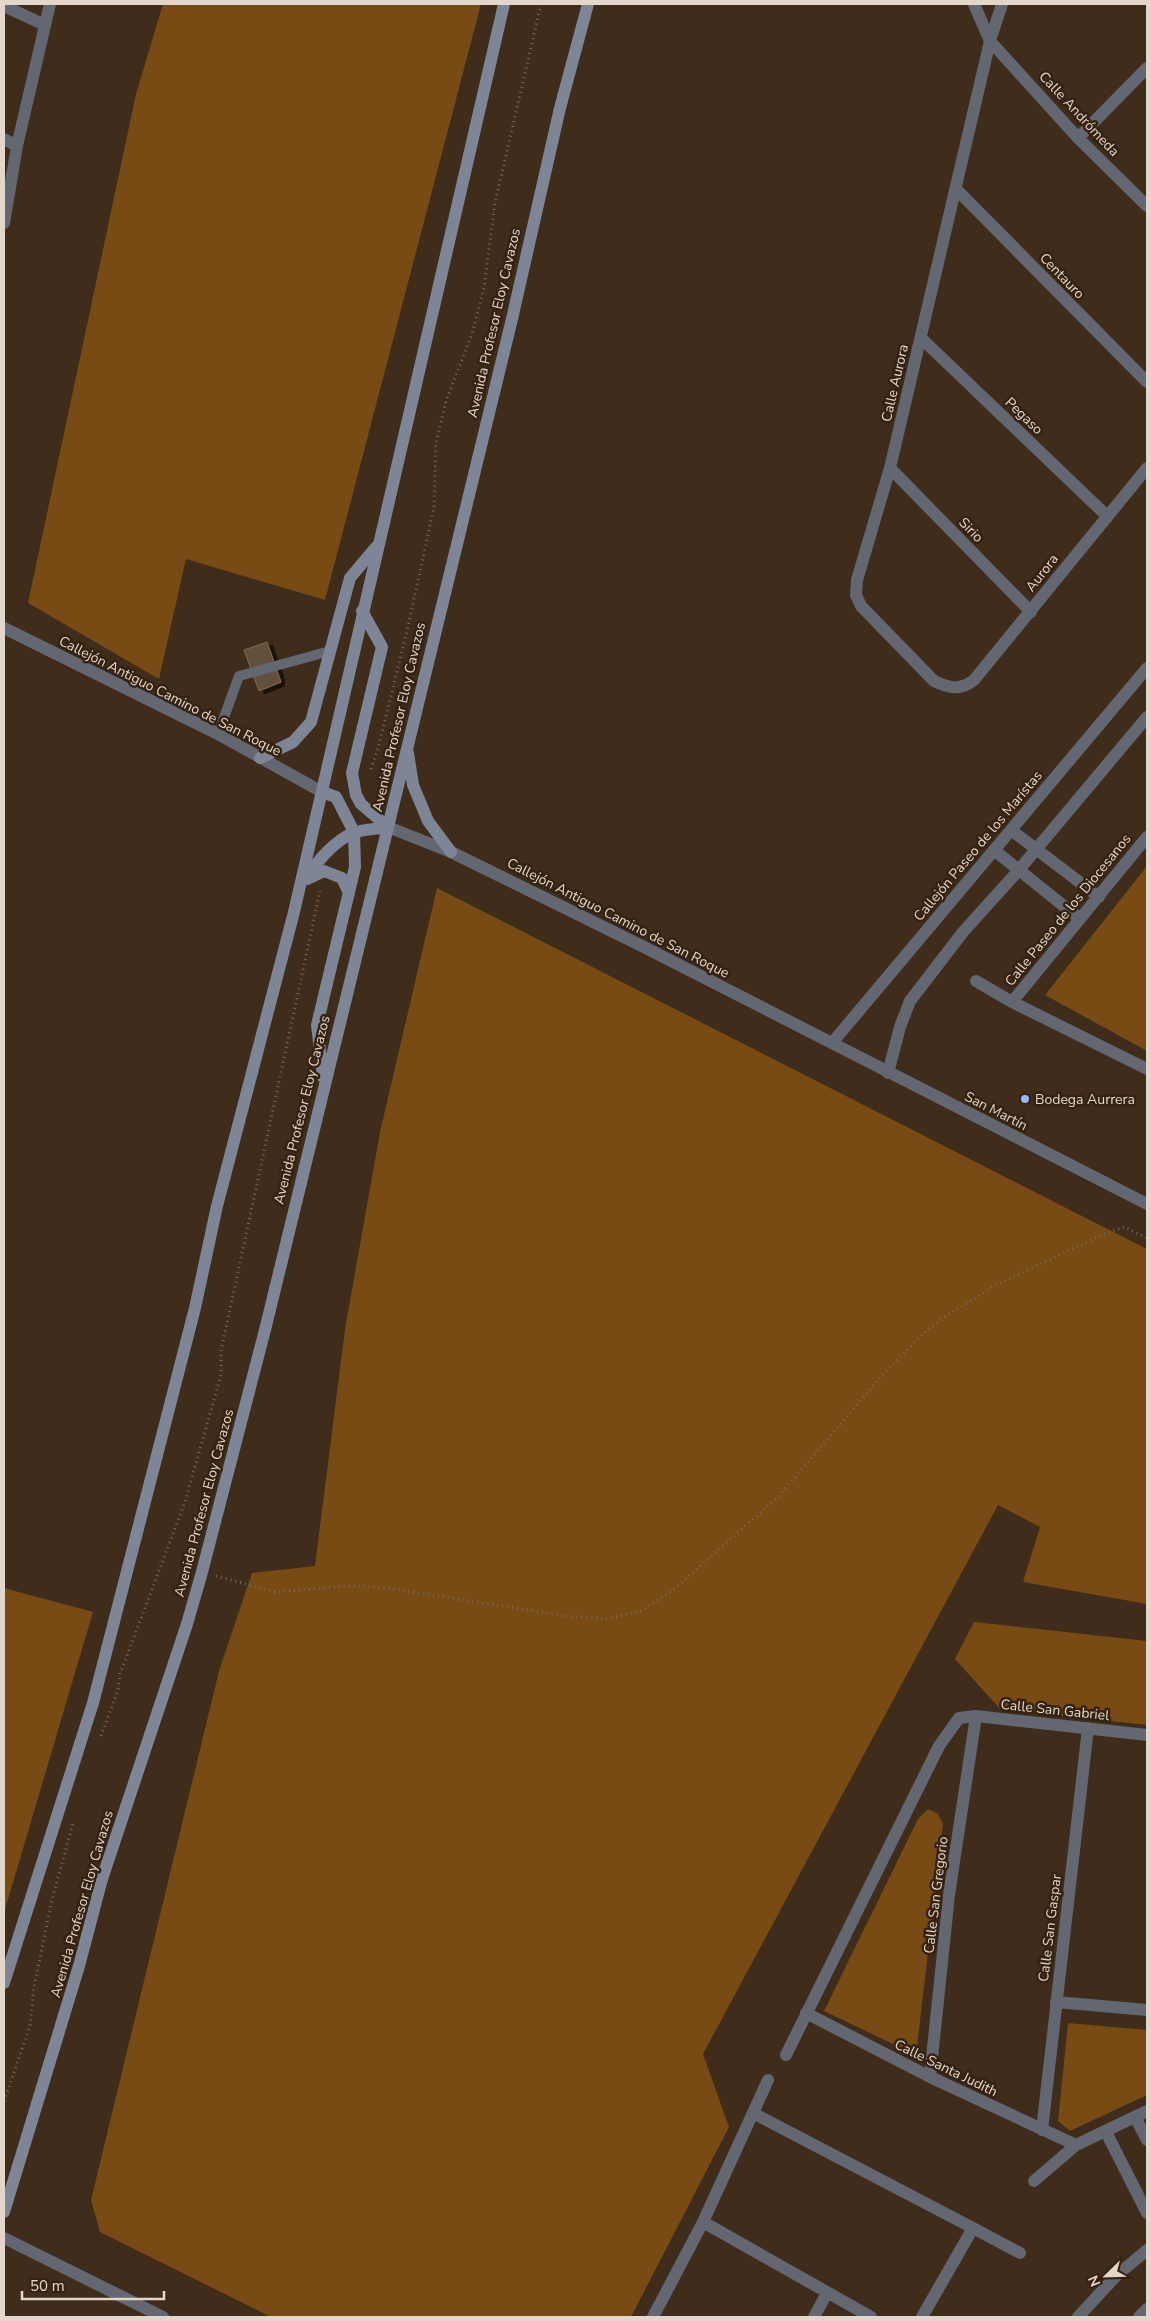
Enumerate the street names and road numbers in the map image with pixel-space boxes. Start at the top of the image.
street label: Calle Andrómeda [1035,67,1123,161]
street label: Avenida Profesor Eloy Cavazos [463,226,525,420]
street label: Centauro [1035,249,1089,303]
street label: Calle Aurora [877,342,913,424]
street label: Pegaso [1001,393,1047,439]
street label: Sirio [954,513,988,547]
street label: Aurora [1021,550,1063,596]
street label: Avenida Profesor Eloy Cavazos [368,620,430,814]
street label: Callejón Antiguo Camino de San Roque [56,631,284,761]
street label: Callejón Paseo de los Marístas [909,766,1047,925]
street label: Calle Paseo de los Diocesanos [1001,830,1136,990]
street label: Callejón Antiguo Camino de San Roque [504,853,732,983]
street label: Avenida Profesor Eloy Cavazos [269,1013,335,1206]
street label: San Martín [961,1087,1031,1135]
street label: Avenida Profesor Eloy Cavazos [170,1407,238,1599]
street label: Calle San Gabriel [1000,1695,1111,1725]
street label: Avenida Profesor Eloy Cavazos [46,1808,118,2000]
street label: Calle San Gregorio [919,1835,953,1955]
street label: Calle San Gaspar [1034,1873,1066,1983]
street label: Calle Santa Judith [891,2035,1001,2101]

